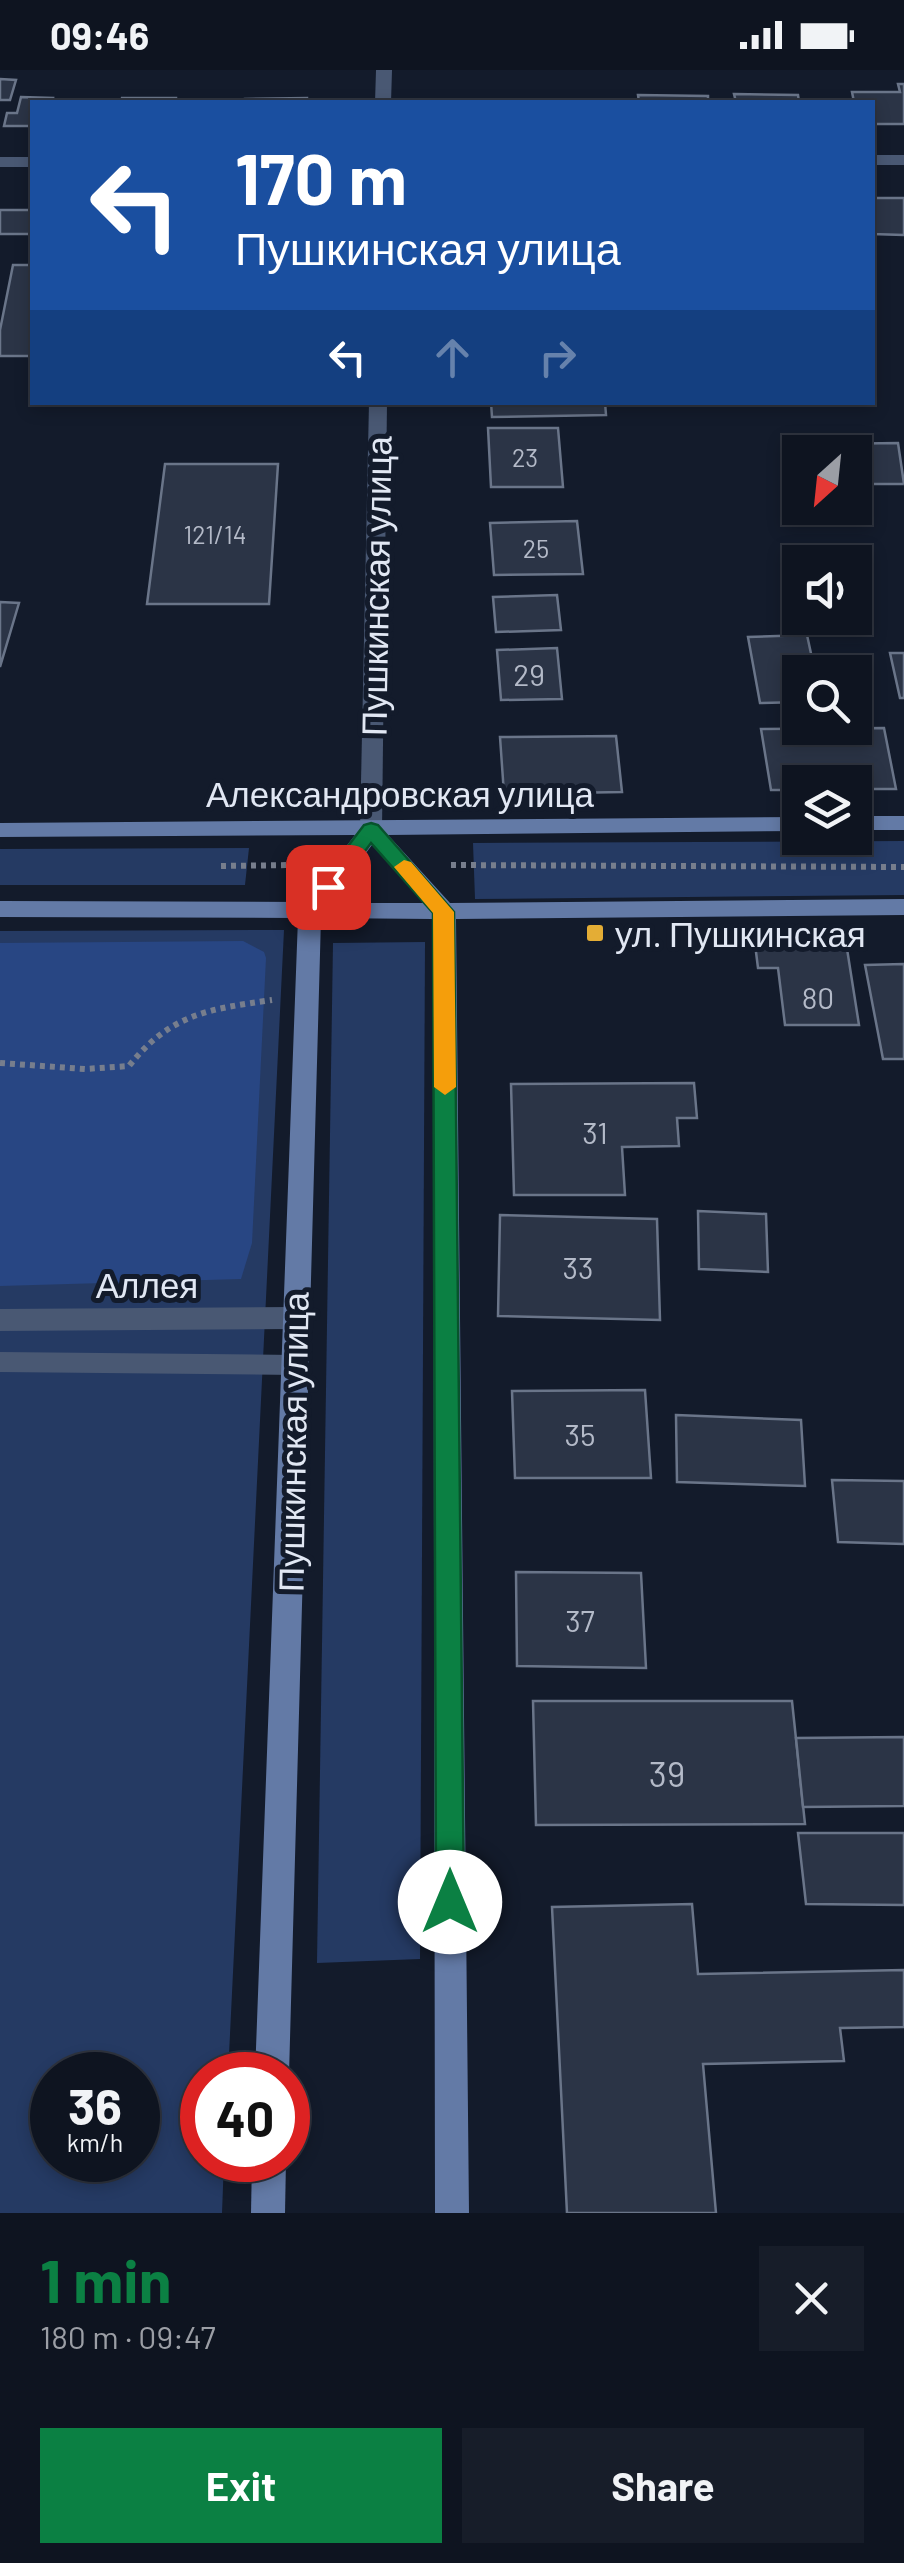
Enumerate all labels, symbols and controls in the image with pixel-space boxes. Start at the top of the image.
text: 09:46 [50,12,149,58]
text: 170 m [235,135,407,219]
icon: left [70,140,200,270]
text: Пушкинская улица [235,220,621,274]
icon: left [320,330,375,385]
icon: ahead [425,330,480,385]
icon: right [530,330,585,385]
street label: Пушкинская улица [351,435,399,736]
north arrow [782,435,872,525]
map controls [782,435,872,855]
house number: 23 [512,442,538,472]
house number: 121/14 [183,519,247,549]
house number: 25 [523,533,549,563]
button: sound [782,545,872,635]
button: search [782,655,872,745]
house number: 29 [513,656,545,692]
button: layers [782,765,872,855]
street label: Александровская улица [206,772,595,814]
pin [286,845,371,930]
icon: arrive [301,860,356,915]
place label: ул. Пушкинская [615,912,866,954]
marker: ул. Пушкинская [584,922,606,944]
house number: 80 [802,979,834,1015]
house number: 31 [582,1114,608,1150]
house number: 33 [563,1249,593,1285]
street label: Аллея [96,1263,198,1305]
street label: Пушкинская улица [268,1291,316,1592]
house number: 35 [565,1416,595,1452]
house number: 37 [565,1602,595,1638]
house number: 39 [649,1752,685,1794]
position arrow [398,1850,502,1954]
speed limit sign: 40 [180,2052,310,2182]
text: 36 [68,2075,122,2135]
text: km/h [67,2127,123,2157]
text: 1 min [40,2243,171,2315]
button: close [759,2246,864,2351]
text: 180 m · 09:47 [40,2317,216,2355]
button: Exit [40,2428,442,2543]
button: Share [462,2428,864,2543]

